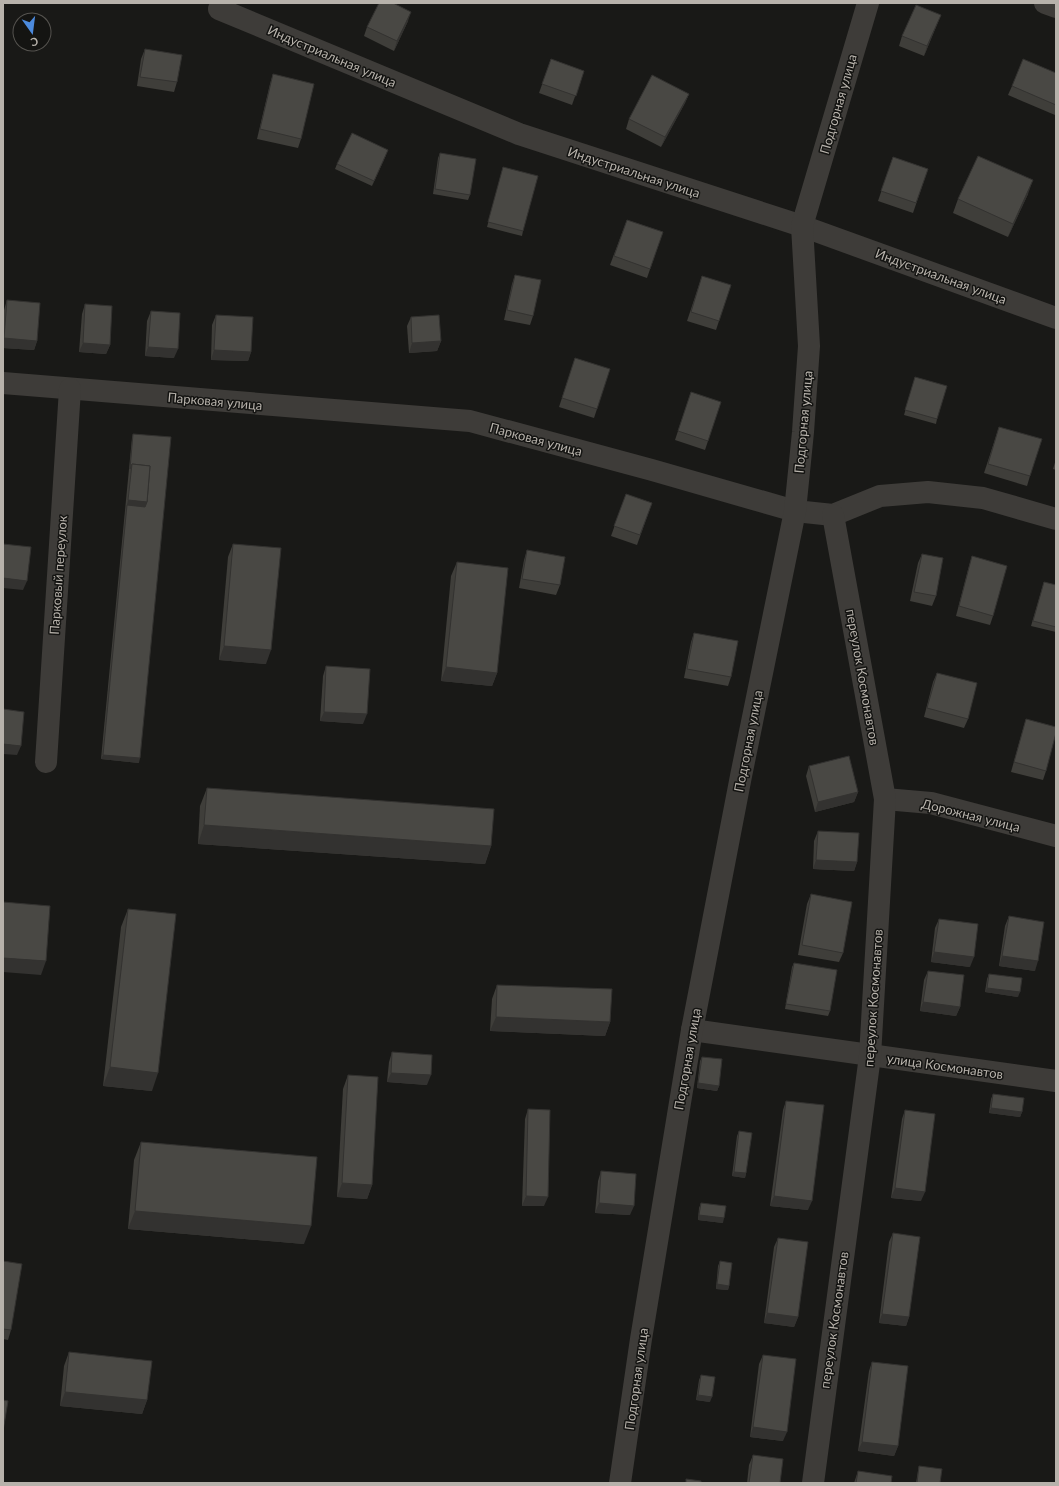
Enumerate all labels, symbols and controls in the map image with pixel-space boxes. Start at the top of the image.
north arrow [12,12,52,52]
street label: Индустриальная улица [265,22,399,90]
text: С [29,35,40,50]
street label: Подгорная улица [816,52,860,156]
street label: Индустриальная улица [566,143,702,201]
street label: Индустриальная улица [873,245,1009,307]
street label: Подгорная улица [791,370,815,474]
street label: Парковая улица [167,389,263,413]
street label: Парковая улица [488,419,584,459]
street label: Парковый переулок [46,515,70,635]
street label: переулок Космонавтов [843,608,883,746]
street label: Подгорная улица [730,689,766,793]
street label: Дорожная улица [920,795,1022,835]
street label: переулок Космонавтов [860,929,886,1067]
street label: Подгорная улица [670,1007,704,1111]
street label: улица Космонавтов [886,1050,1004,1082]
street label: переулок Космонавтов [816,1251,852,1389]
street label: Подгорная улица [621,1327,651,1431]

